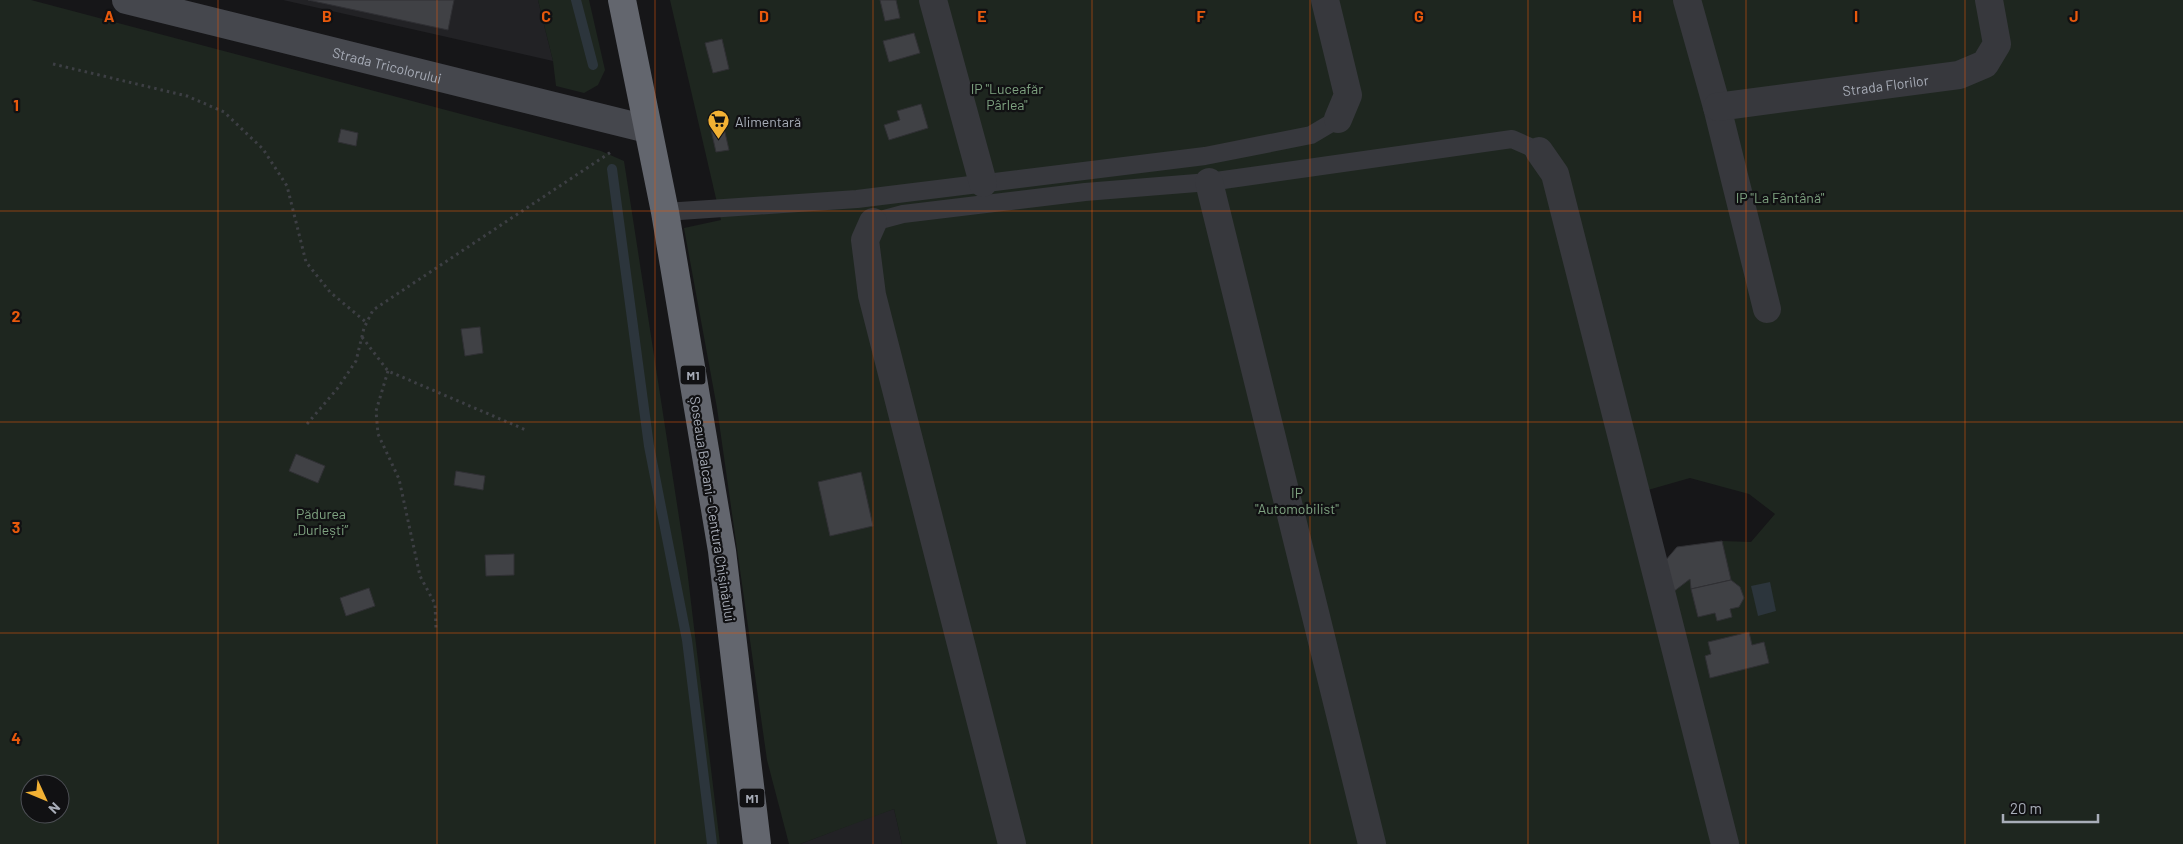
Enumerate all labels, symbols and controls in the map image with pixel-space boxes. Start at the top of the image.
text: A [104,6,115,25]
text: B [322,6,332,25]
text: C [541,6,551,25]
text: D [759,6,769,25]
text: E [977,6,987,25]
text: F [1197,6,1206,25]
text: G [1414,6,1424,25]
text: H [1632,6,1642,25]
text: I [1854,6,1858,25]
text: J [2069,6,2079,25]
street label: Strada Tricolorului [331,43,443,86]
street label: Strada Florilor [1841,71,1930,99]
park label: IP "Luceafăr Pârlea" [971,80,1043,113]
text: 1 [13,95,19,114]
supermarket icon: Alimentară [707,109,731,140]
place label: Alimentară [735,113,801,130]
park label: IP "La Fântână" [1736,189,1825,206]
text: 2 [12,306,21,325]
road number: M1 [680,366,706,384]
street label: Șoseaua Balcani - Centura Chișinăului [687,395,739,623]
park label: IP "Automobilist" [1255,484,1339,517]
park label: Pădurea „Durlești” [294,505,349,538]
text: 3 [12,517,20,536]
text: 4 [11,728,21,747]
north arrow [20,774,70,824]
road number: M1 [740,788,764,808]
scale bar [2003,792,2098,824]
text: N [45,799,64,818]
text: 20 m [2010,799,2042,817]

